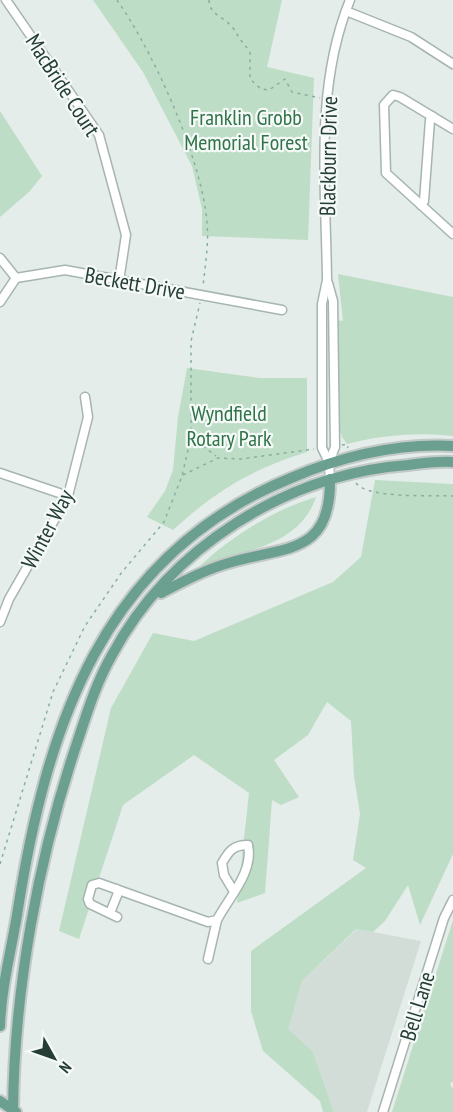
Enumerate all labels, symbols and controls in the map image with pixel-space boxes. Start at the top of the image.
street label: MacBride Court [20,29,106,141]
street label: Blackburn Drive [313,96,343,216]
park label: Franklin Grobb Memorial Forest [184,103,308,156]
street label: Beckett Drive [83,260,187,306]
park label: Wyndfield Rotary Park [186,399,272,452]
street label: Winter Way [15,484,80,573]
street label: Bell Lane [393,968,441,1044]
north arrow [24,1028,84,1088]
text: N [55,1058,76,1077]

